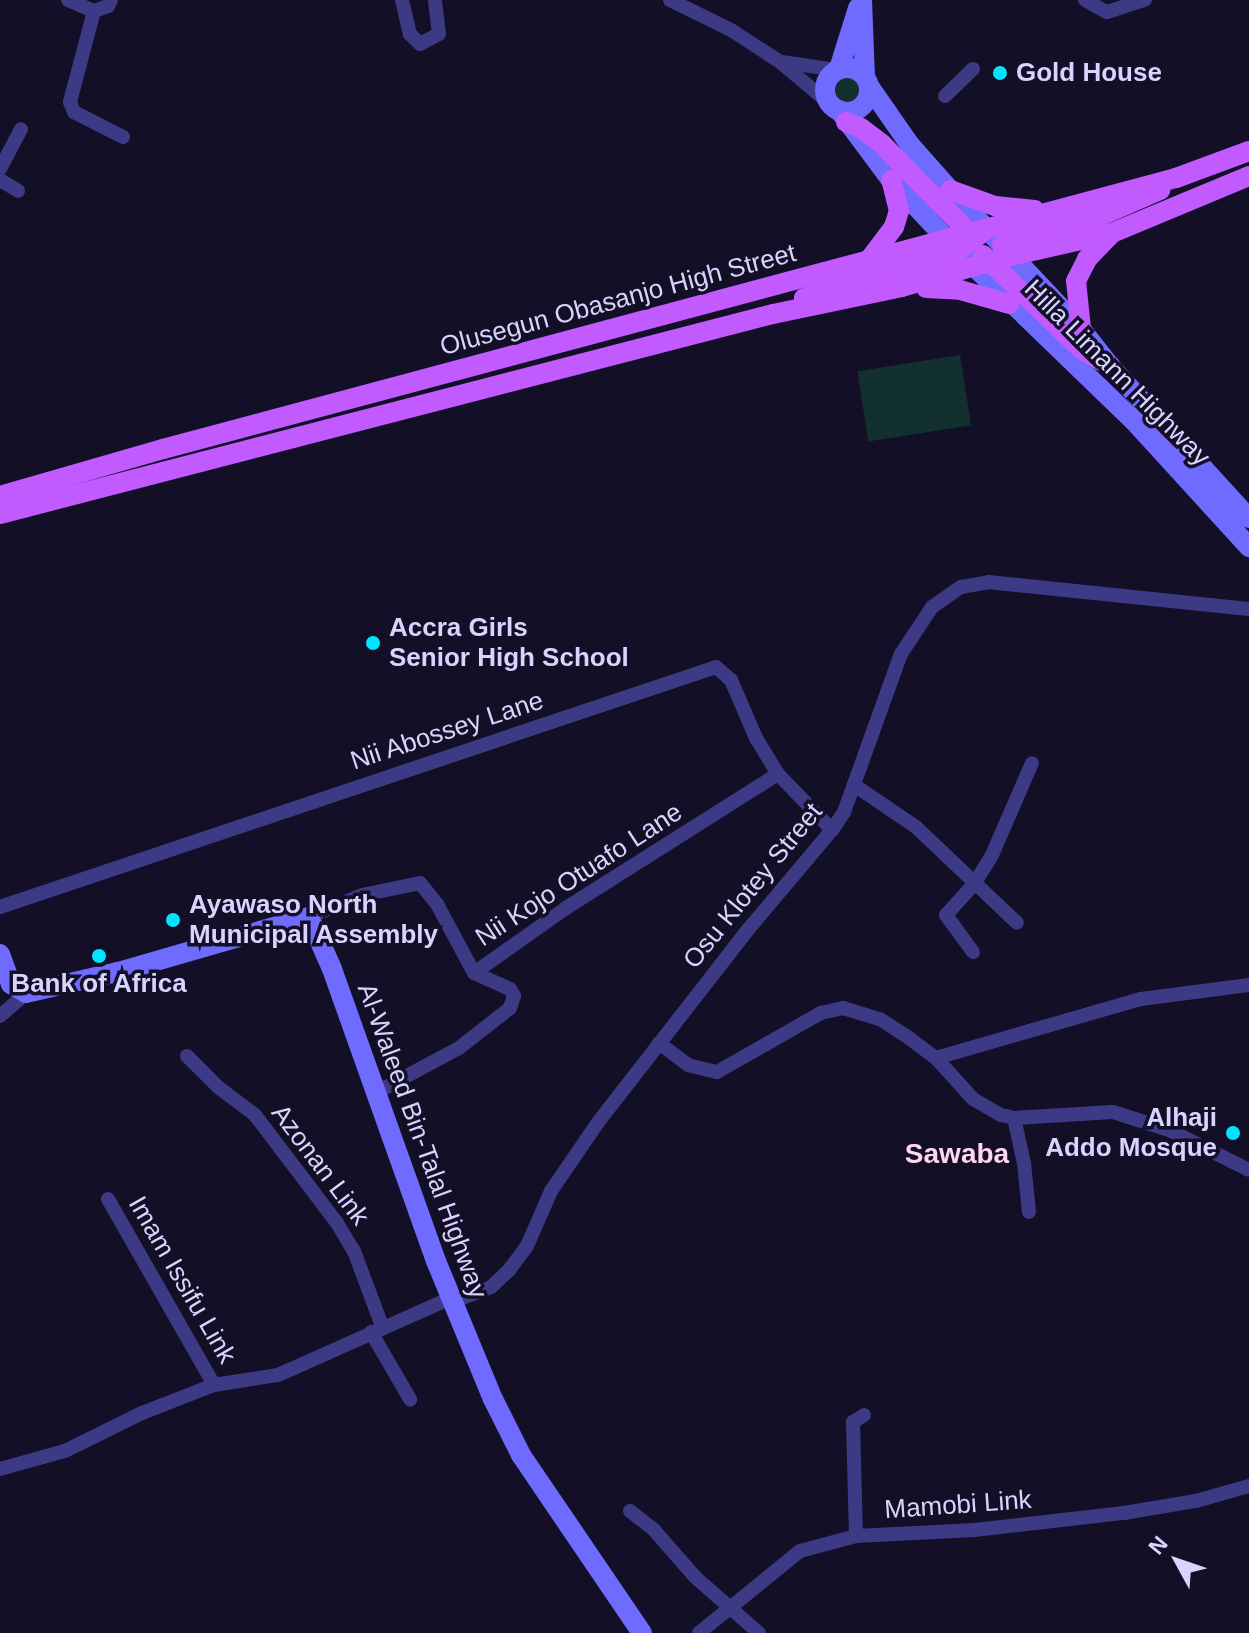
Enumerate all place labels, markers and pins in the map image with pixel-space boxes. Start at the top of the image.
place label: Gold House [1016,57,1162,89]
marker: Gold House [991,64,1009,82]
place label: Accra Girls Senior High School [389,612,629,674]
marker: Accra Girls Senior High School [364,634,382,652]
place label: Ayawaso North Municipal Assembly [189,889,439,950]
marker: Ayawaso North Municipal Assembly [164,911,182,929]
marker: Bank of Africa [90,947,108,965]
place label: Bank of Africa [11,968,187,1000]
place label: Alhaji Addo Mosque [1045,1102,1217,1164]
marker: Alhaji Addo Mosque [1224,1124,1242,1142]

